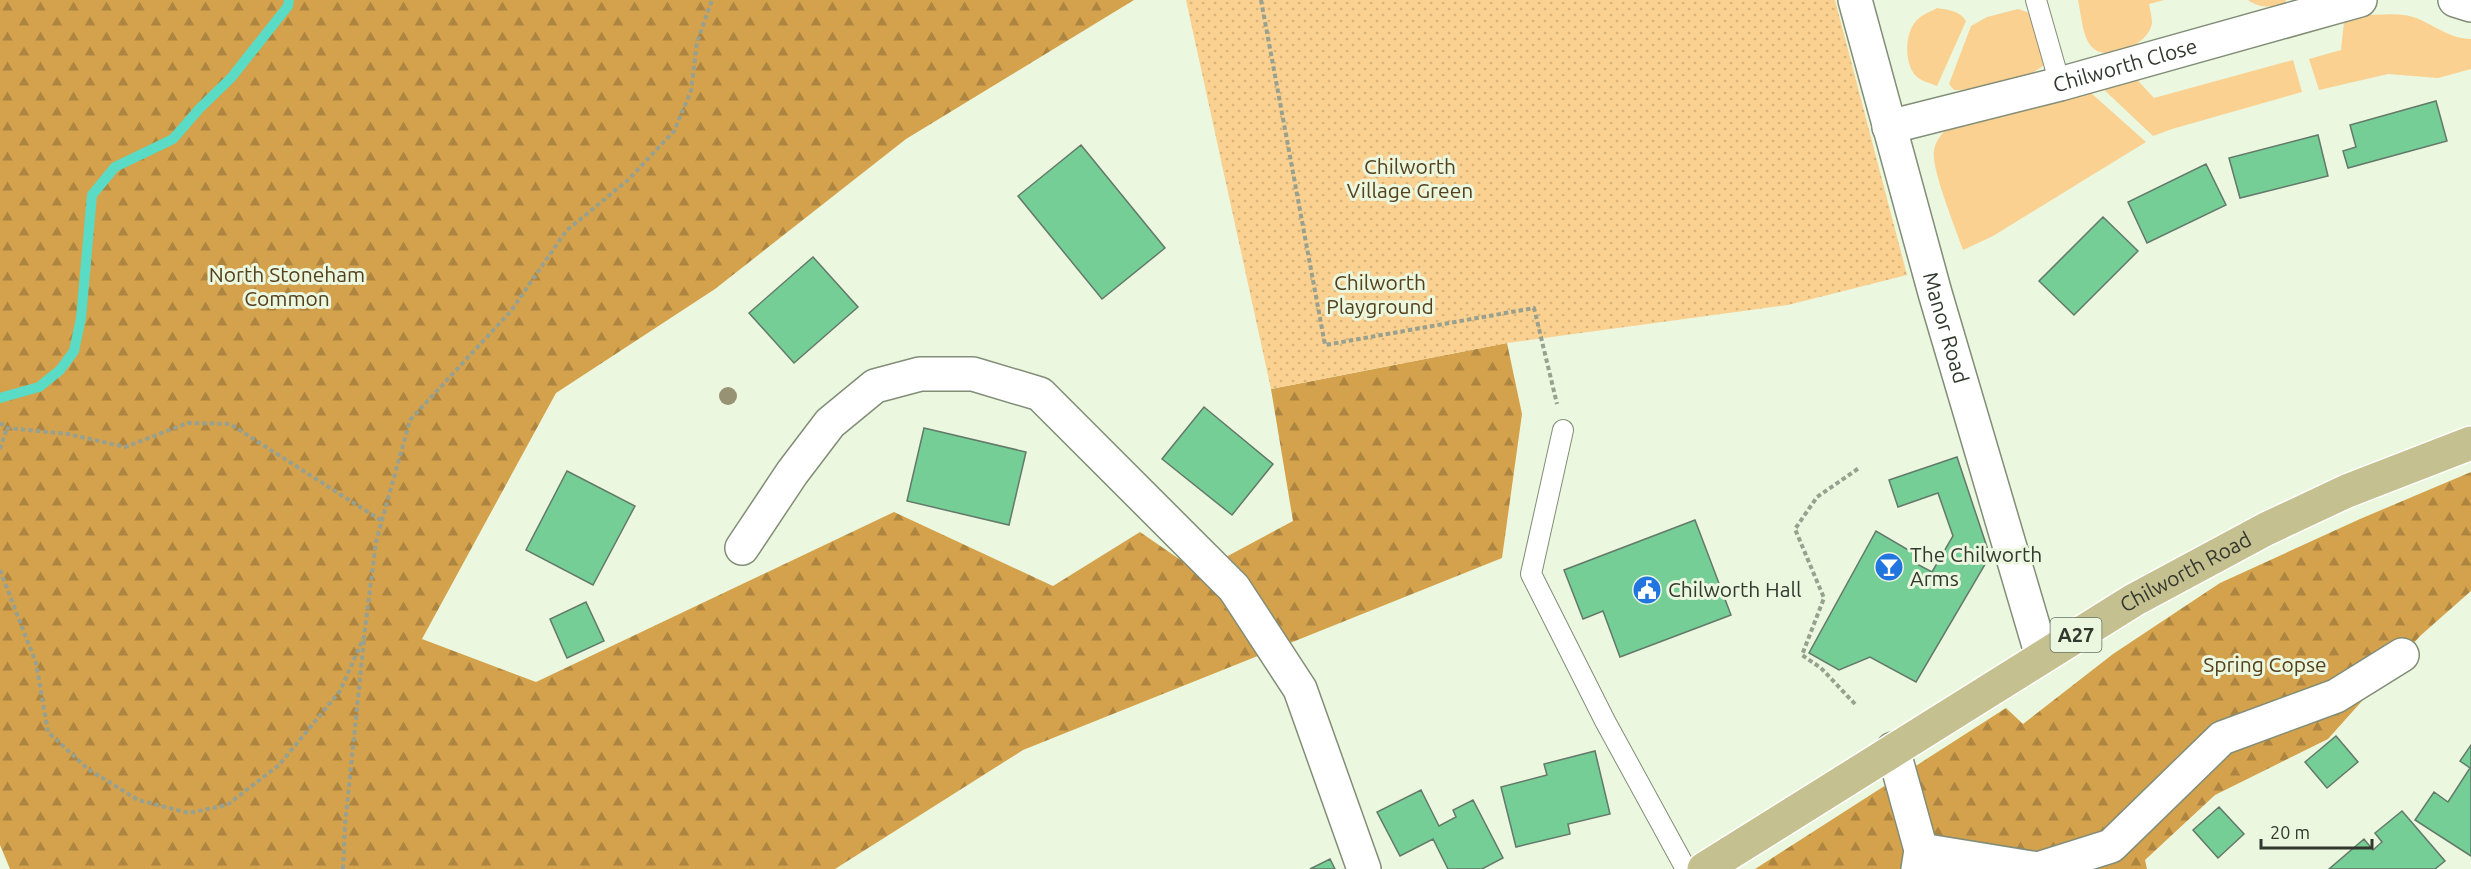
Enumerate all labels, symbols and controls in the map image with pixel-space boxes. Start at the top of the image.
street label: Chilworth Close [2050,33,2200,96]
park label: Chilworth Village Green [1347,154,1473,202]
park label: North Stoneham Common [209,262,365,310]
street label: Manor Road [1919,269,1974,386]
park label: Chilworth Playground [1326,270,1434,318]
street label: Chilworth Road [2115,526,2255,617]
place label: The Chilworth Arms [1910,542,2042,590]
bar icon: The Chilworth Arms [1873,551,1905,583]
public building icon: Chilworth Hall [1631,574,1663,606]
place label: Chilworth Hall [1668,577,1801,601]
road number: A27 [2050,618,2102,652]
park label: Spring Copse [2203,652,2327,676]
scale bar [2261,812,2372,850]
text: 20 m [2270,822,2310,842]

